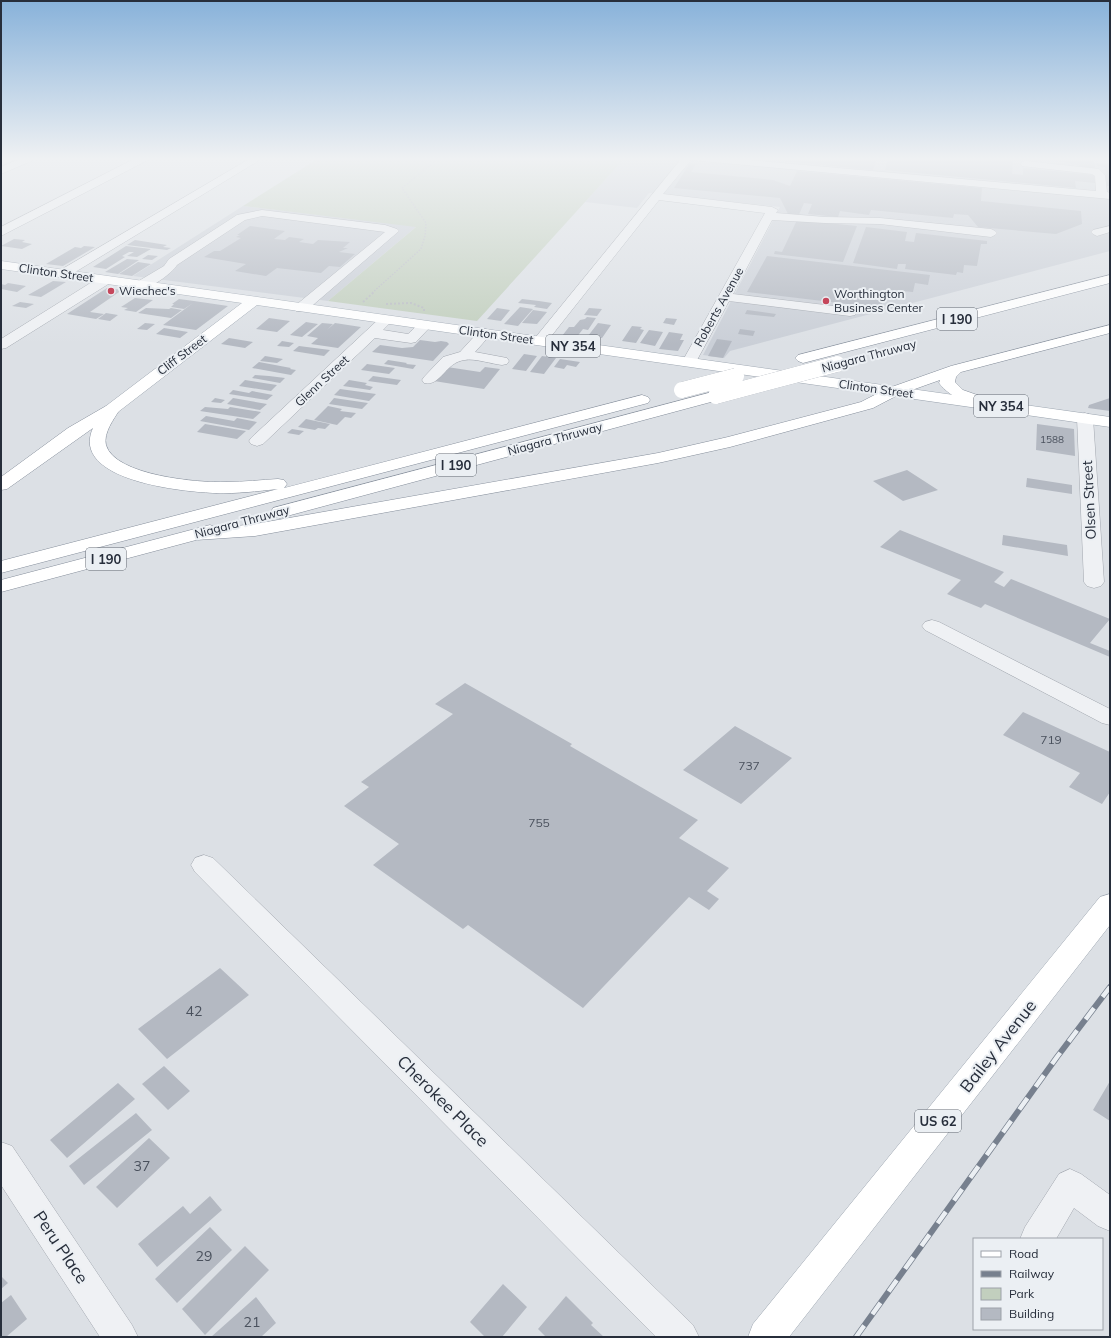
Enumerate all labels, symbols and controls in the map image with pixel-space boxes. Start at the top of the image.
street label: Clinton Street [18,260,94,285]
street label: Roberts Avenue [691,264,747,349]
place label: Wiechec's [119,283,176,298]
marker: Wiechec's [106,286,116,296]
place label: Worthington Business Center [834,286,924,315]
marker: Worthington Business Center [821,296,831,306]
road number: I 190 [937,308,977,330]
street label: Clinton Street [458,322,534,347]
street label: Cliff Street [154,331,209,378]
road number: NY 354 [546,335,600,357]
street label: Niagara Thruway [820,335,918,375]
street label: Glenn Street [291,352,352,409]
street label: Clinton Street [838,376,914,401]
road number: NY 354 [974,395,1028,417]
street label: Niagara Thruway [506,418,604,458]
house number: 1588 [1040,433,1064,446]
road number: I 190 [436,454,476,476]
street label: Olsen Street [1078,460,1100,540]
street label: Niagara Thruway [193,501,291,541]
road number: I 190 [86,548,126,570]
house number: 719 [1040,732,1062,747]
house number: 737 [738,758,760,773]
house number: 755 [528,815,550,830]
street label: Bailey Avenue [955,995,1041,1097]
house number: 42 [186,1002,202,1020]
street label: Cherokee Place [393,1050,494,1151]
road number: US 62 [915,1110,961,1132]
house number: 37 [134,1157,150,1175]
street label: Peru Place [29,1206,93,1287]
legend [973,1238,1103,1330]
text: Road [1009,1246,1038,1261]
house number: 29 [196,1247,212,1265]
text: Railway [1009,1266,1055,1281]
text: Park [1009,1286,1035,1301]
text: Building [1009,1306,1054,1321]
house number: 21 [244,1313,260,1331]

